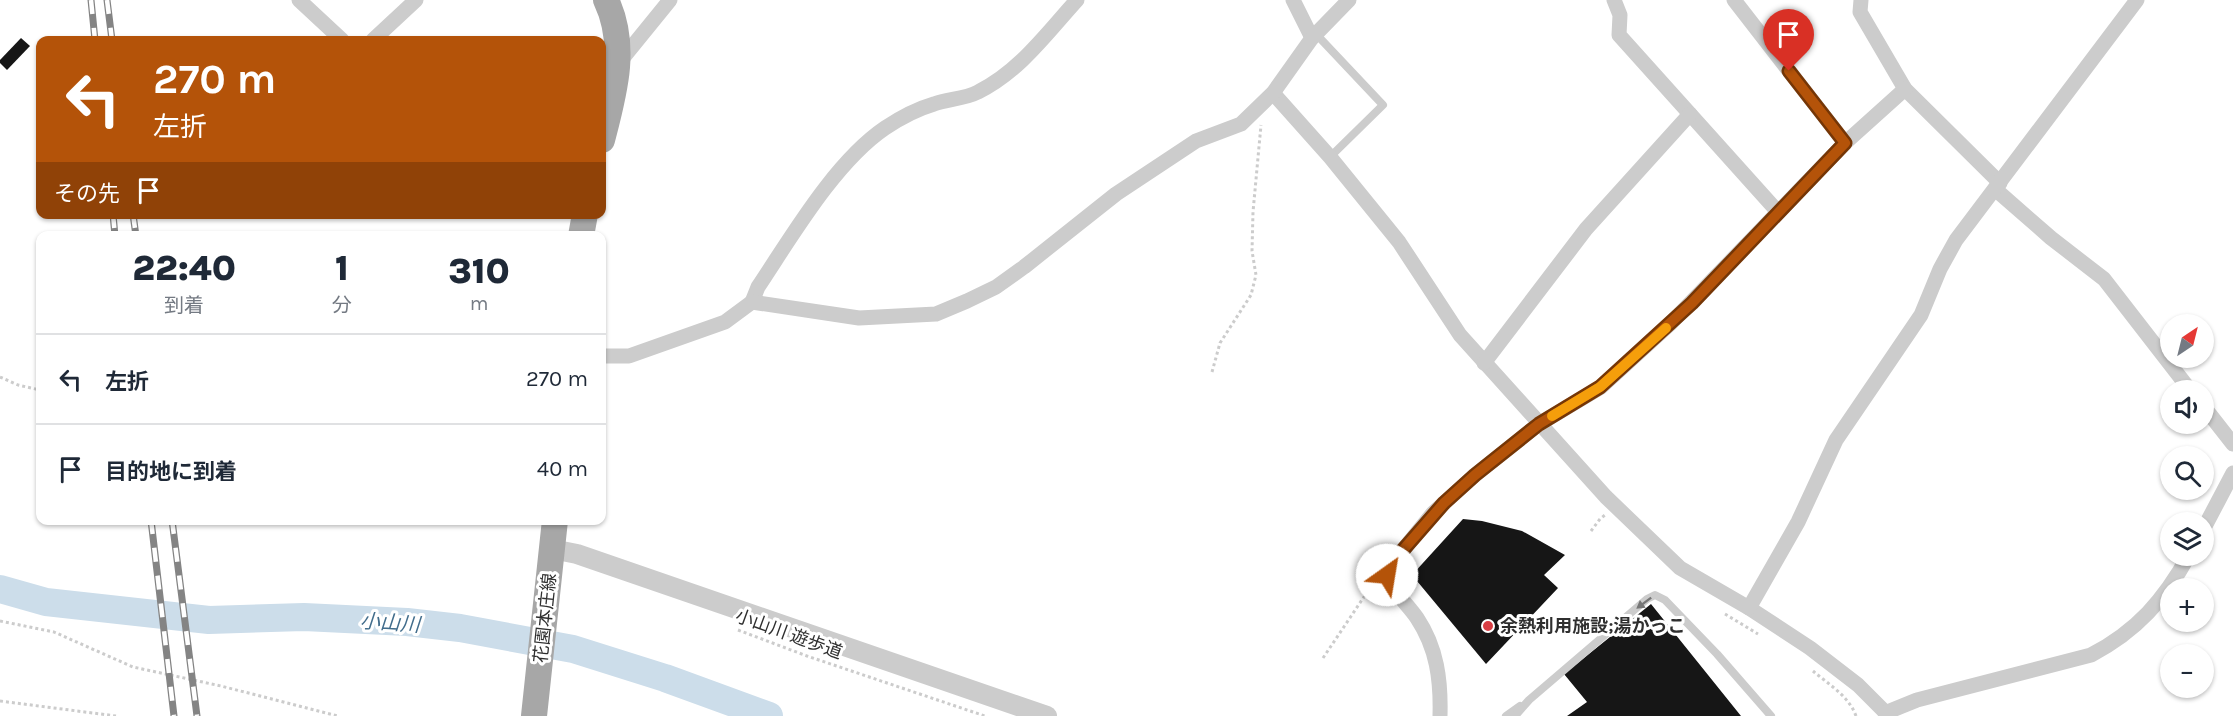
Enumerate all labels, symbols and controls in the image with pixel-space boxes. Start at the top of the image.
pin [1763,9,1814,71]
icon: arrive [1772,18,1805,51]
text: 270 m [153,54,276,104]
icon: left [54,60,132,138]
text: 左折 [153,111,207,143]
icon: arrive [132,174,165,207]
text: その先 [54,181,120,207]
text: 22:40 [132,247,236,289]
text: 1 [335,247,349,289]
text: 310 [448,250,510,292]
text: m [470,292,488,315]
text: 到着 [164,294,204,317]
text: 分 [332,294,352,317]
north arrow [2160,314,2214,368]
map controls [2160,314,2214,698]
icon: left [54,363,87,396]
text: 270 m [526,366,588,392]
text: 左折 [105,369,149,395]
button: sound [2160,380,2214,434]
button: search [2160,446,2214,500]
icon: arrive [54,453,87,486]
text: 40 m [537,456,588,482]
text: 目的地に到着 [105,459,237,485]
button: layers [2160,512,2214,566]
position arrow [1355,543,1419,607]
street label: 花園本庄線 [529,572,561,664]
button: + [2160,578,2214,632]
one-way arrow [1636,596,1651,608]
street label: 小山川 遊歩道 [732,604,846,664]
water label: 小山川 [359,609,423,637]
place label: 余熱利用施設;湯かっこ [1500,615,1686,637]
marker: 余熱利用施設;湯かっこ [1481,619,1495,633]
button: − [2160,644,2214,698]

